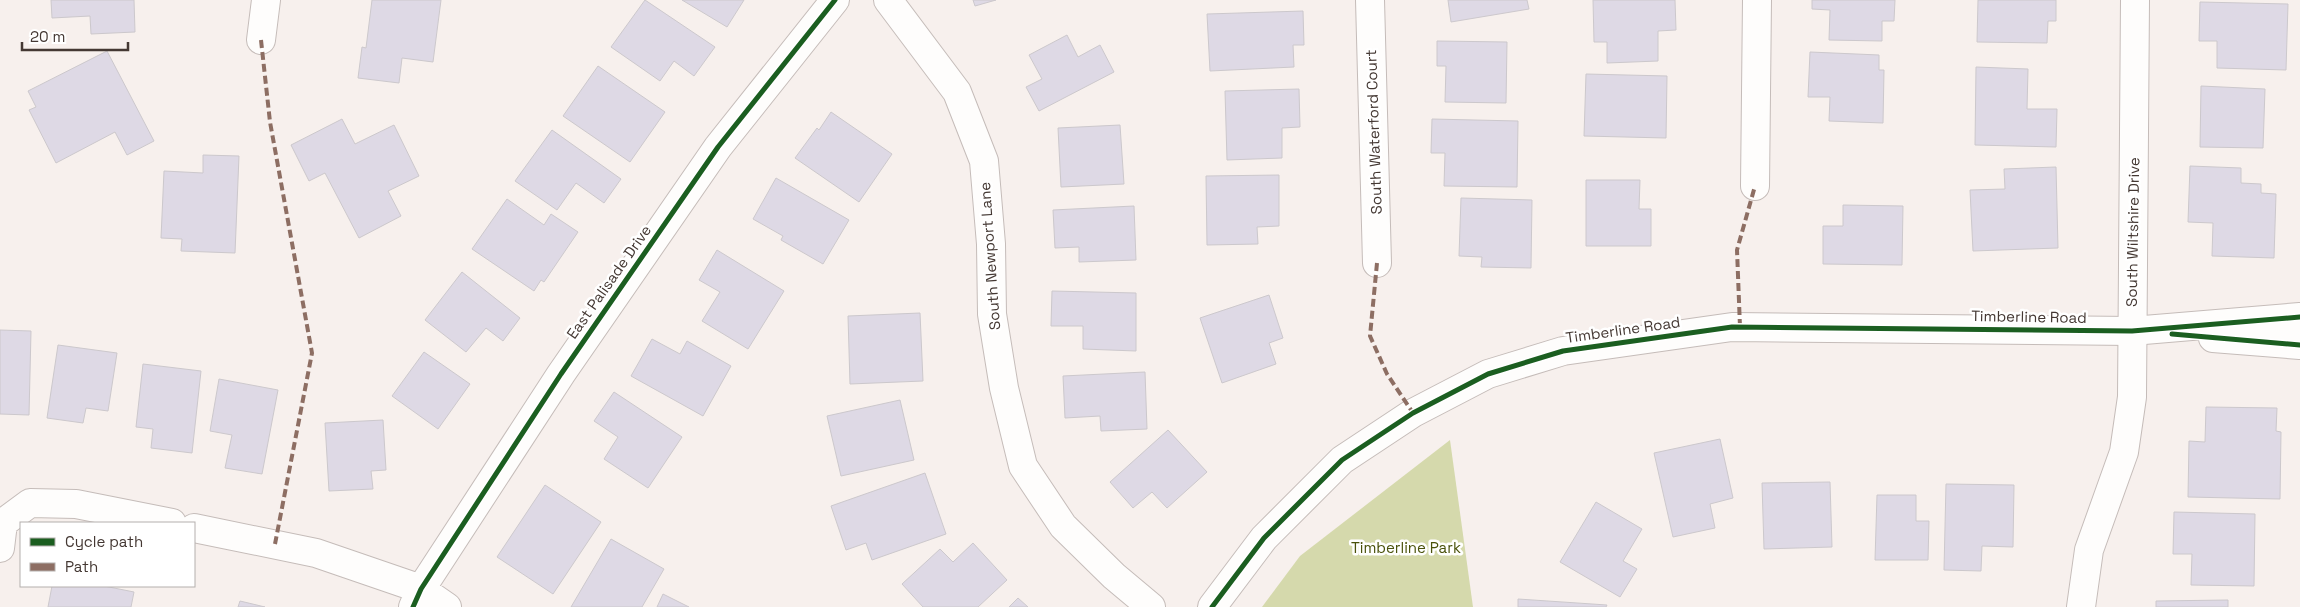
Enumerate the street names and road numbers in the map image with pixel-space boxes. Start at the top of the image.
street label: South Waterford Court [1361,49,1386,215]
street label: South Wiltshire Drive [2122,157,2143,307]
street label: South Newport Lane [975,181,1004,331]
street label: East Palisade Drive [562,221,655,342]
street label: Timberline Road [1971,306,2087,327]
street label: Timberline Road [1564,312,1681,347]

